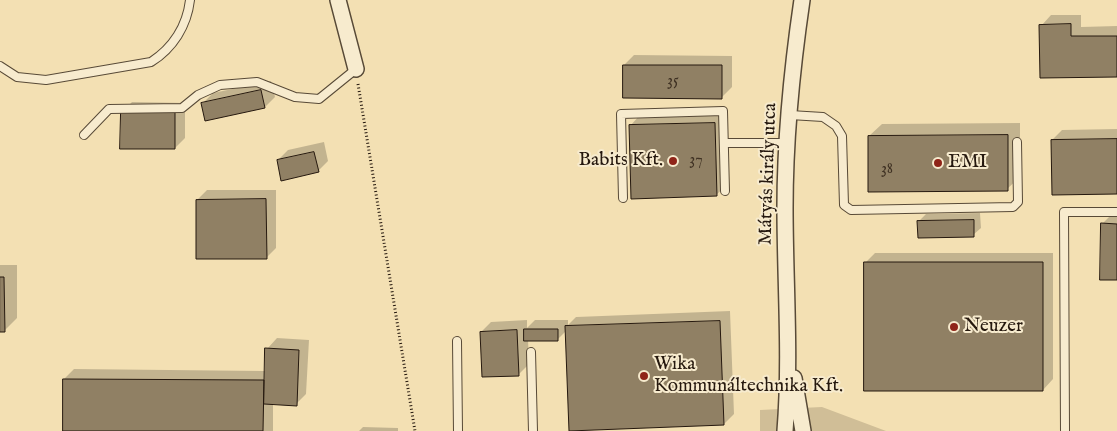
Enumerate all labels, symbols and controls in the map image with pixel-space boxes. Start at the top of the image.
house number: 35 [667,72,679,92]
street label: Mátyás király utca [755,102,783,246]
place label: Babits Kft. [579,150,663,172]
house number: 37 [689,151,703,171]
place label: EMI [948,152,987,174]
marker: Babits Kft. [667,155,679,167]
marker: EMI [932,157,944,169]
house number: 38 [881,160,893,180]
place label: Neuzer [964,316,1023,338]
marker: Neuzer [948,321,960,333]
place label: Wika Kommunáltechnika Kft. [654,354,843,398]
marker: Wika Kommunáltechnika Kft. [638,370,650,382]

